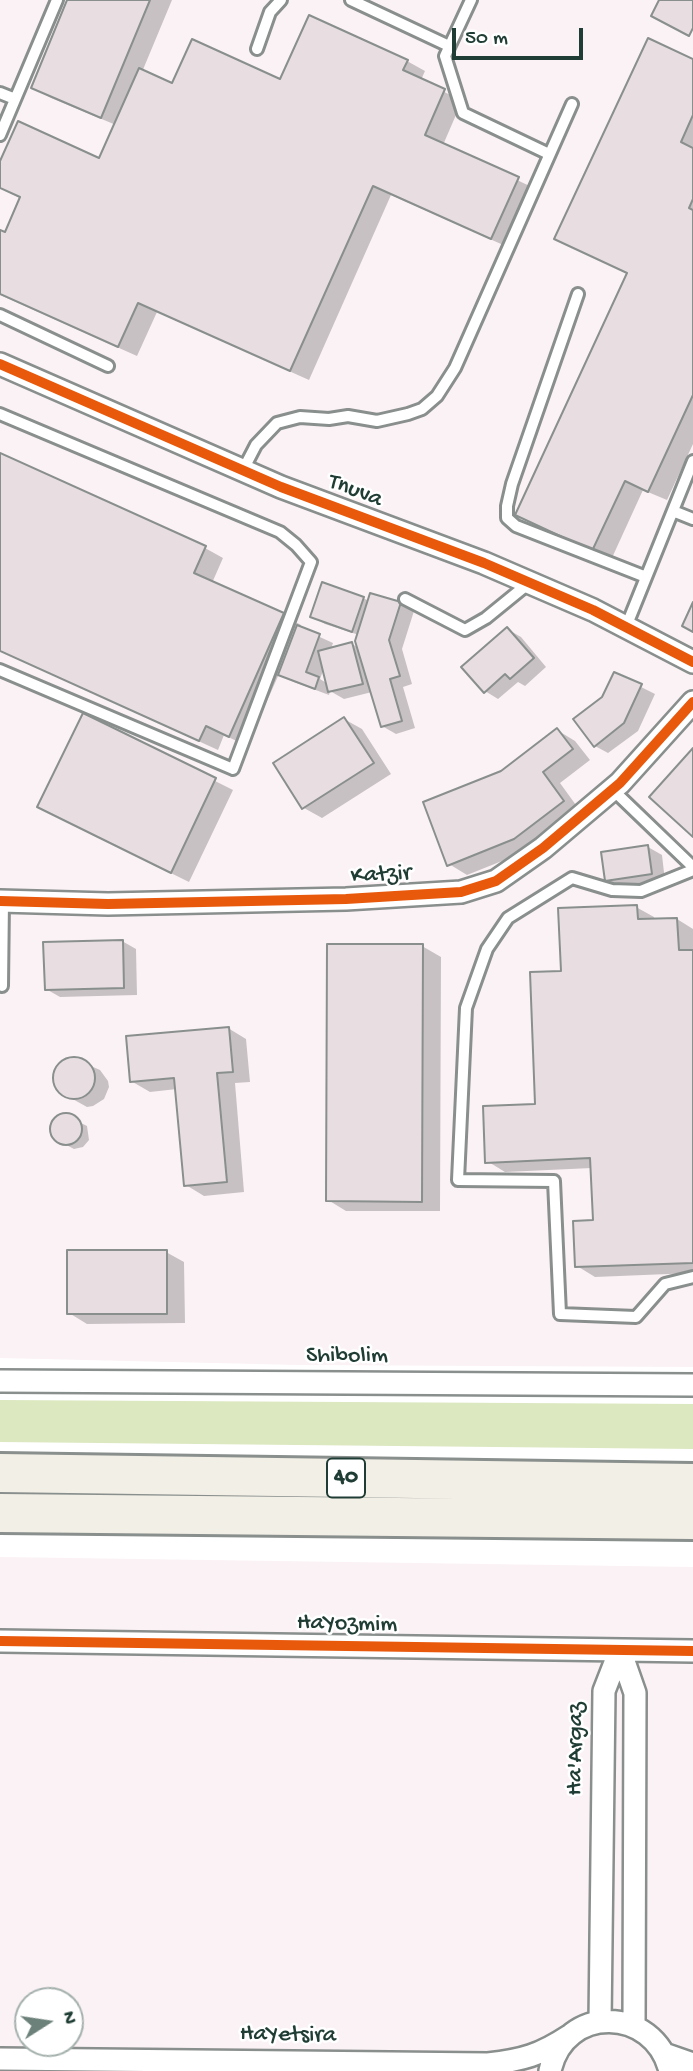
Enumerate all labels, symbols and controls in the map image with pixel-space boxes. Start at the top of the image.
scale bar [455,14,586,58]
text: 50 m [465,27,508,52]
street label: Tnuva [324,469,386,515]
street label: Katzir [350,860,412,892]
street label: Shibolim [306,1343,388,1371]
road number: 40 [327,1458,365,1498]
street label: HaYozmim [297,1610,397,1640]
street label: Ha'Argaz [562,1702,592,1796]
north arrow [14,1987,84,2057]
text: N [56,2009,81,2026]
street label: HaYetsira [240,2021,336,2051]

